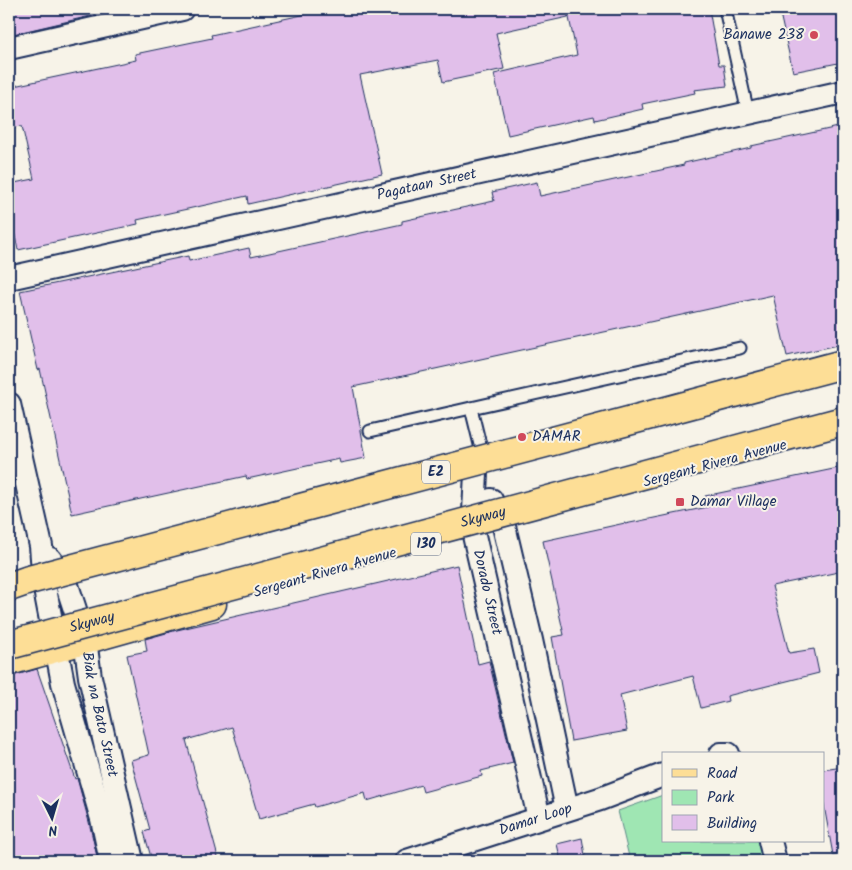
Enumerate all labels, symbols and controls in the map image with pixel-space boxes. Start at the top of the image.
place label: Banawe 238 [723,23,805,47]
marker: Banawe 238 [808,29,820,41]
street label: Pagataan Street [375,162,479,208]
place label: DAMAR [532,425,581,449]
marker: DAMAR [516,431,528,443]
street label: Sergeant Rivera Avenue [640,433,790,495]
road number: E2 [422,461,450,484]
place label: Damar Village [690,490,777,514]
marker: Damar Village [674,496,686,508]
street label: Skyway [458,500,510,535]
road number: 130 [411,532,441,556]
street label: Sergeant Rivera Avenue [251,541,400,605]
street label: Dorado Street [466,547,509,638]
street label: Skyway [67,605,118,640]
street label: Biak na Bato Street [75,650,125,780]
legend [662,752,824,842]
text: Road [707,762,738,786]
text: Park [707,786,735,810]
north arrow [28,792,78,842]
street label: Damar Loop [496,797,575,843]
text: Building [707,812,757,836]
text: N [48,819,58,841]

